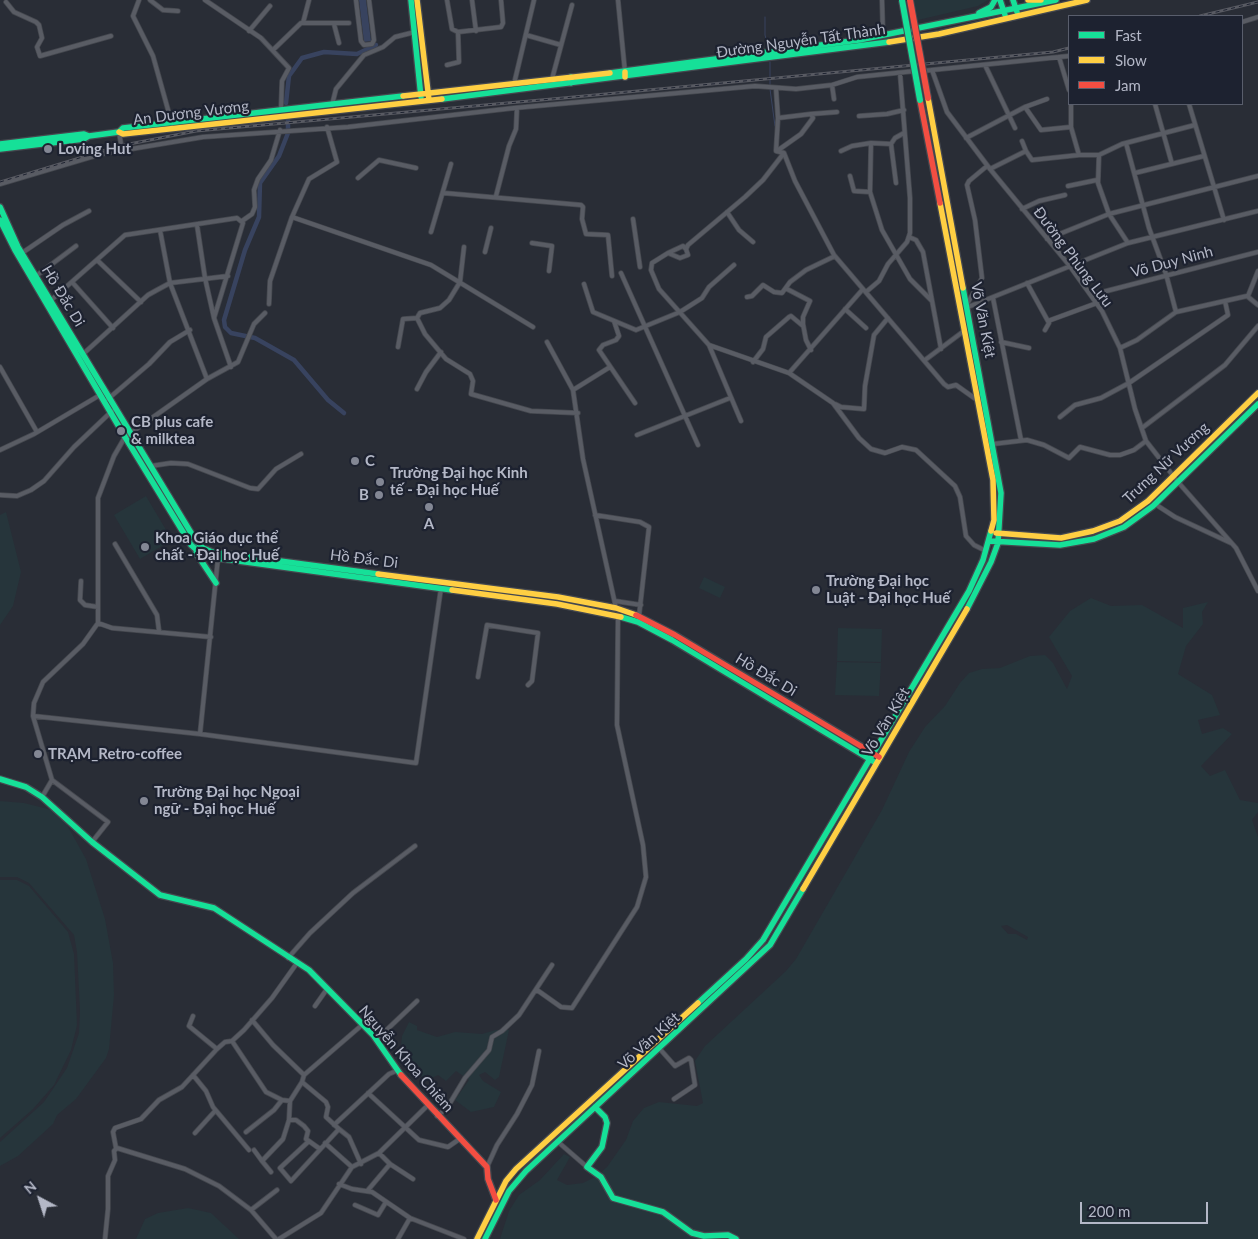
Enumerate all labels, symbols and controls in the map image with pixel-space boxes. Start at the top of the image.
legend [1068,15,1243,105]
street label: Đường Nguyễn Tất Thành [715,20,887,62]
text: Fast [1115,26,1142,44]
text: Slow [1115,51,1147,69]
text: Jam [1115,76,1141,94]
street label: An Dương Vương [132,97,250,129]
place label: Loving Hut [58,140,131,158]
marker: Loving Hut [42,143,54,155]
street label: Đường Phùng Lưu [1029,203,1117,311]
street label: Võ Duy Ninh [1129,242,1215,282]
street label: Hồ Đắc Di [38,262,88,330]
street label: Võ Văn Kiệt [967,280,999,360]
place label: CB plus cafe & milktea [131,413,213,448]
street label: Trưng Nữ Vương [1119,419,1213,507]
marker: CB plus cafe & milktea [115,425,127,437]
place label: C [365,452,375,470]
marker: C [349,455,361,467]
place label: Trường Đại học Kinh tế - Đại học Huế [390,464,528,499]
marker: Trường Đại học Kinh tế - Đại học Huế [374,476,386,488]
place label: B [359,486,369,504]
marker: B [373,489,385,501]
marker: A [423,501,435,513]
place label: A [424,515,434,533]
place label: Khoa Giáo dục thể chất - Đại học Huế [155,529,279,564]
marker: Khoa Giáo dục thể chất - Đại học Huế [139,541,151,553]
street label: Hồ Đắc Di [329,546,399,572]
place label: Trường Đại học Luật - Đại học Huế [826,572,950,607]
marker: Trường Đại học Luật - Đại học Huế [810,584,822,596]
street label: Hồ Đắc Di [732,650,800,700]
street label: Võ Văn Kiệt [858,684,914,760]
place label: TRẠM_Retro-coffee [48,745,182,763]
marker: TRẠM_Retro-coffee [32,748,44,760]
place label: Trường Đại học Ngoại ngữ - Đại học Huế [154,783,300,818]
marker: Trường Đại học Ngoại ngữ - Đại học Huế [138,795,150,807]
street label: Nguyễn Khoa Chiêm [355,1002,457,1116]
street label: Võ Văn Kiệt [614,1009,684,1073]
north arrow [15,1174,65,1224]
text: N [20,1177,40,1197]
scale bar [1083,1192,1210,1224]
text: 200 m [1088,1202,1130,1220]

